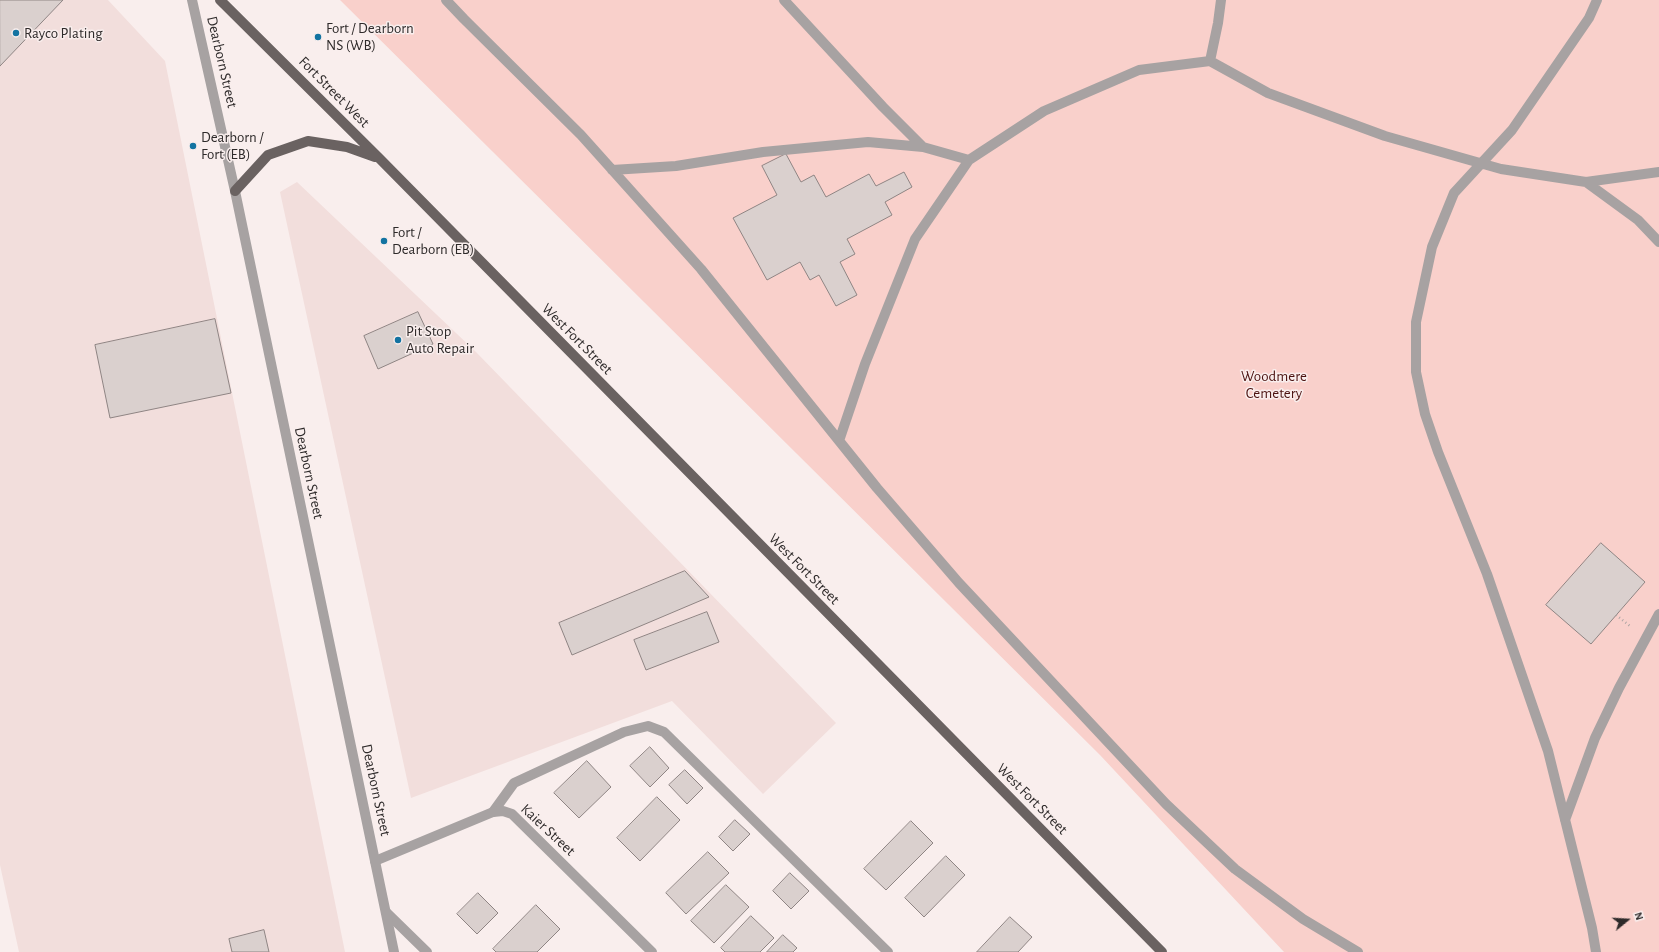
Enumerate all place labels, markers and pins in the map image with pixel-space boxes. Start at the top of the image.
place label: Fort / Dearborn NS (WB) [326,19,414,54]
place label: Rayco Plating [24,24,102,42]
marker: Rayco Plating [11,28,21,38]
marker: Fort / Dearborn NS (WB) [313,32,323,42]
place label: Dearborn / Fort (EB) [201,128,264,163]
marker: Dearborn / Fort (EB) [188,141,198,151]
place label: Fort / Dearborn (EB) [392,223,474,258]
marker: Fort / Dearborn (EB) [379,236,389,246]
place label: Pit Stop Auto Repair [406,322,474,357]
marker: Pit Stop Auto Repair [393,335,403,345]

